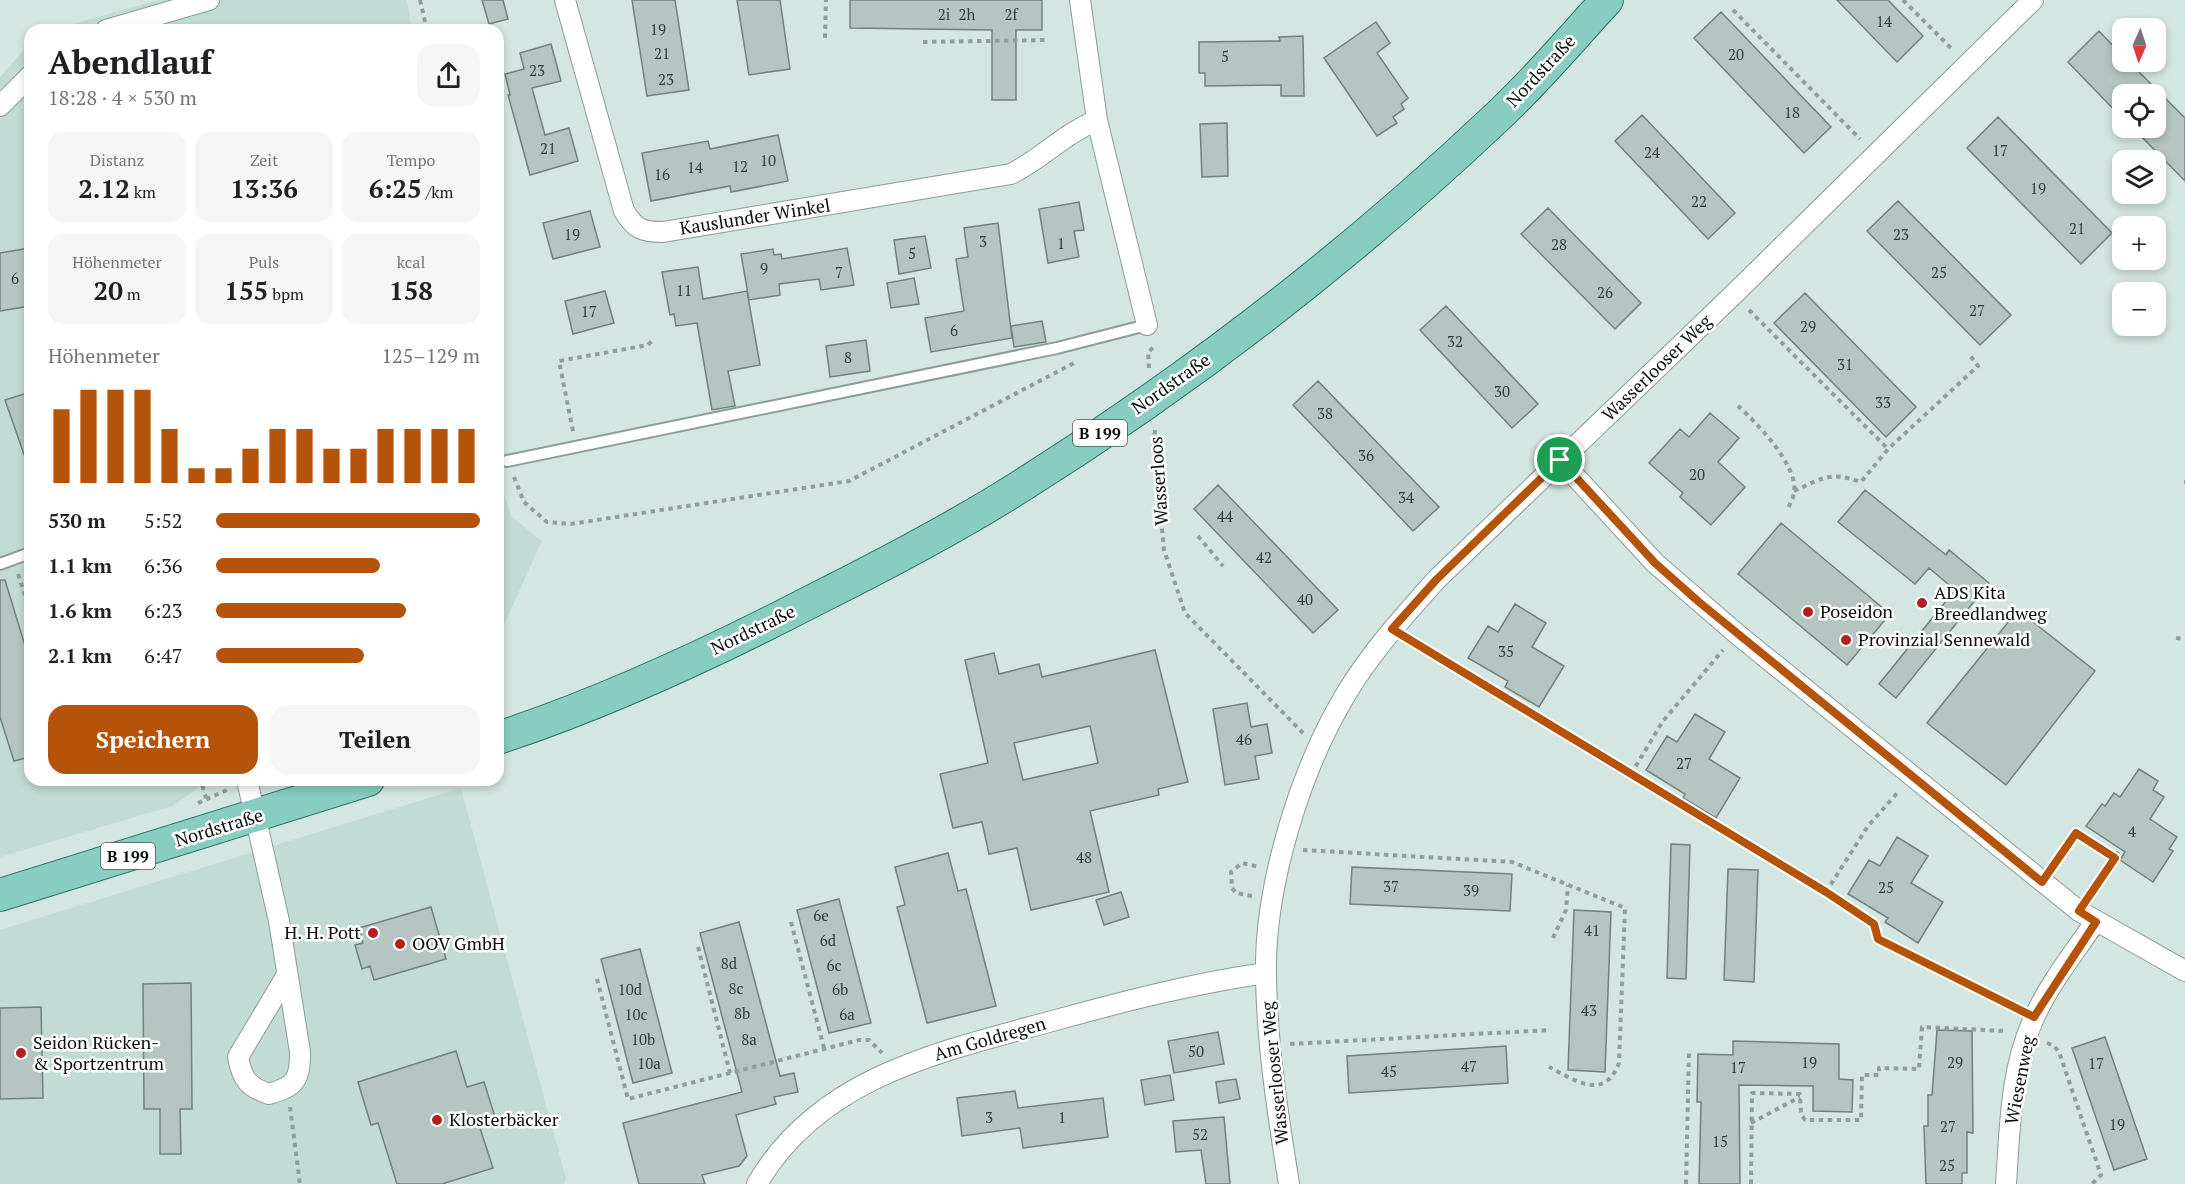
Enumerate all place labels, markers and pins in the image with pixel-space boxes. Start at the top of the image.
pin [1534,434,1585,485]
place label: ADS Kita Breedlandweg [1934,580,2047,625]
marker: ADS Kita Breedlandweg [1915,596,1929,610]
place label: Poseidon [1820,599,1893,623]
marker: Poseidon [1801,605,1815,619]
place label: Provinzial Sennewald [1858,627,2030,651]
marker: Provinzial Sennewald [1839,633,1853,647]
place label: H. H. Pott [284,920,361,944]
marker: H. H. Pott [366,926,380,940]
place label: OOV GmbH [412,931,505,955]
marker: OOV GmbH [393,937,407,951]
place label: Seidon Rücken- & Sportzentrum [33,1030,165,1075]
marker: Seidon Rücken- & Sportzentrum [14,1046,28,1060]
place label: Klosterbäcker [449,1107,559,1131]
marker: Klosterbäcker [430,1113,444,1127]

